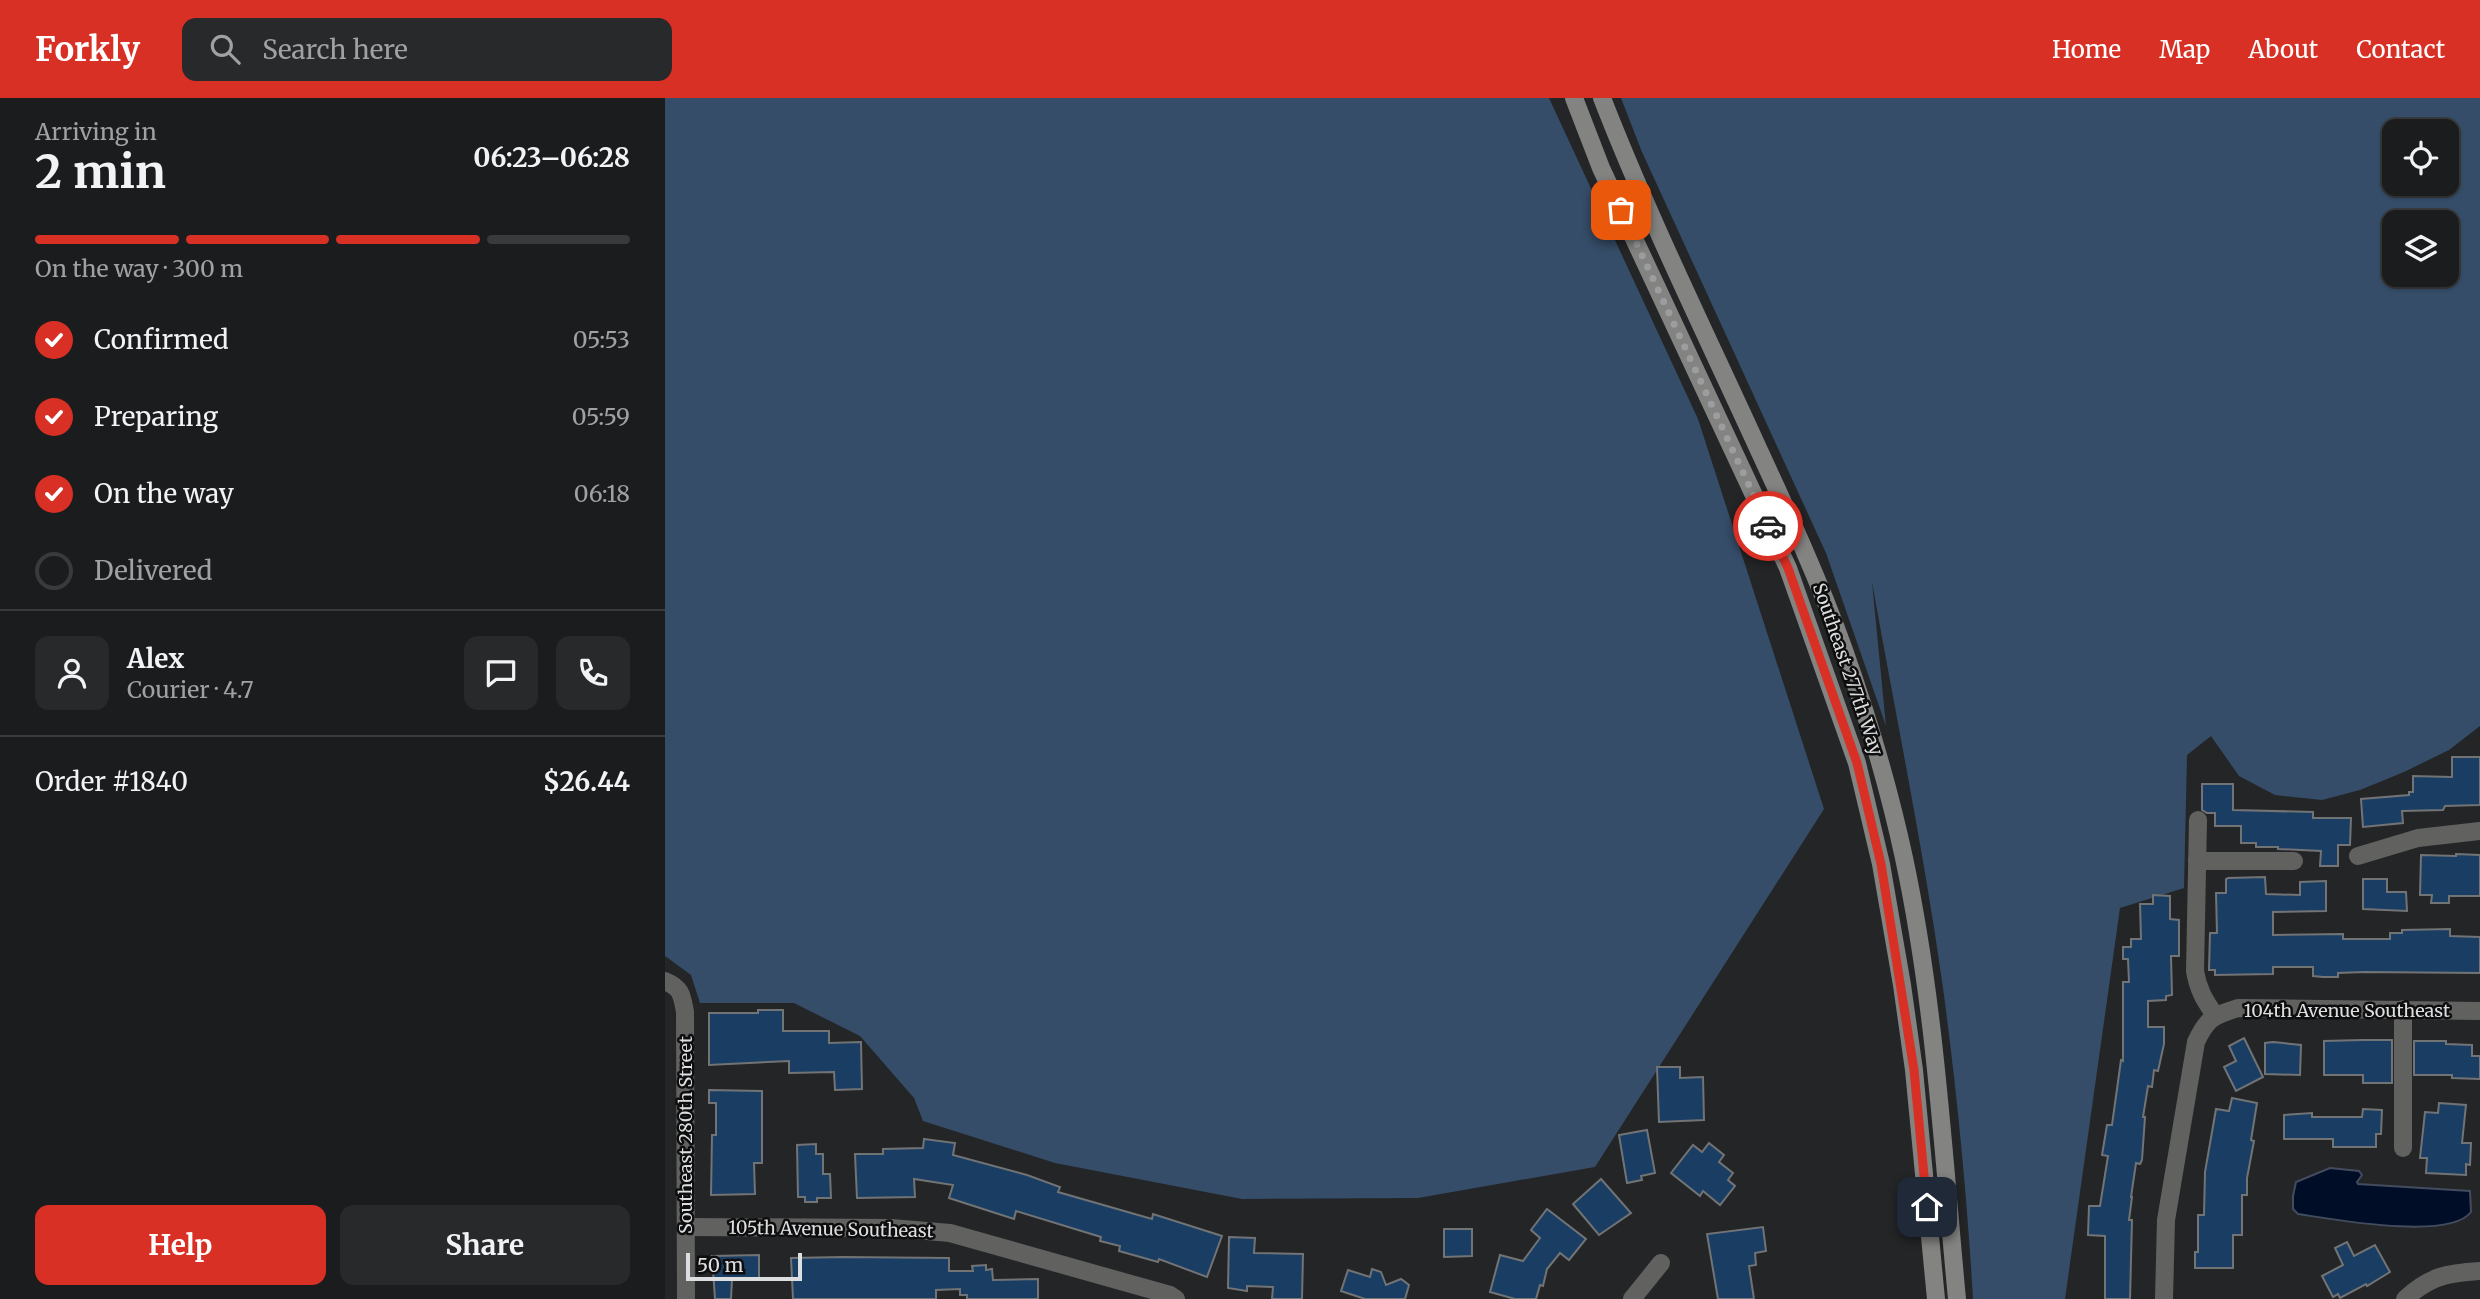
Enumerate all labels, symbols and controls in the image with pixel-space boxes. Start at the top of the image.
search box [182,18,672,81]
text: Forkly [35,29,140,70]
icon: search [206,30,244,68]
text: Search here [262,33,408,66]
text: Home [2052,34,2121,65]
text: Map [2159,34,2210,65]
text: About [2248,34,2318,65]
text: Contact [2356,34,2445,65]
text: Arriving in [35,117,157,146]
map controls [2382,119,2459,287]
button: locate [2382,119,2459,196]
text: 06:23–06:28 [473,141,630,174]
text: 2 min [35,143,166,201]
pin [1591,180,1651,240]
icon: bag [1602,191,1640,229]
button: layers [2382,210,2459,287]
text: On the way · 300 m [35,254,243,283]
icon: check [35,321,73,359]
text: Confirmed [94,323,229,356]
text: 05:53 [573,325,630,354]
icon: check [35,398,73,436]
text: Preparing [94,400,218,433]
text: 05:59 [572,402,630,431]
icon: check [35,475,73,513]
text: On the way [94,477,234,510]
text: 06:18 [574,479,630,508]
courier [1733,491,1803,561]
icon: car [1749,507,1787,545]
text: Delivered [94,554,213,587]
street label: Southeast 277th Way [1808,580,1888,759]
button: person [35,636,109,710]
button: chat [464,636,538,710]
button: phone [556,636,630,710]
text: Alex [127,642,184,675]
text: Courier · 4.7 [127,675,254,704]
text: Order #1840 [35,765,188,798]
text: $26.44 [543,765,630,798]
street label: 104th Avenue Southeast [2244,999,2450,1022]
street label: Southeast 280th Street [674,1036,697,1234]
pin [1897,1177,1957,1237]
icon: home [1908,1188,1946,1226]
button: Help [35,1205,326,1285]
button: Share [340,1205,630,1285]
street label: 105th Avenue Southeast [728,1216,934,1242]
scale bar [686,1250,801,1282]
text: 50 m [697,1253,743,1277]

